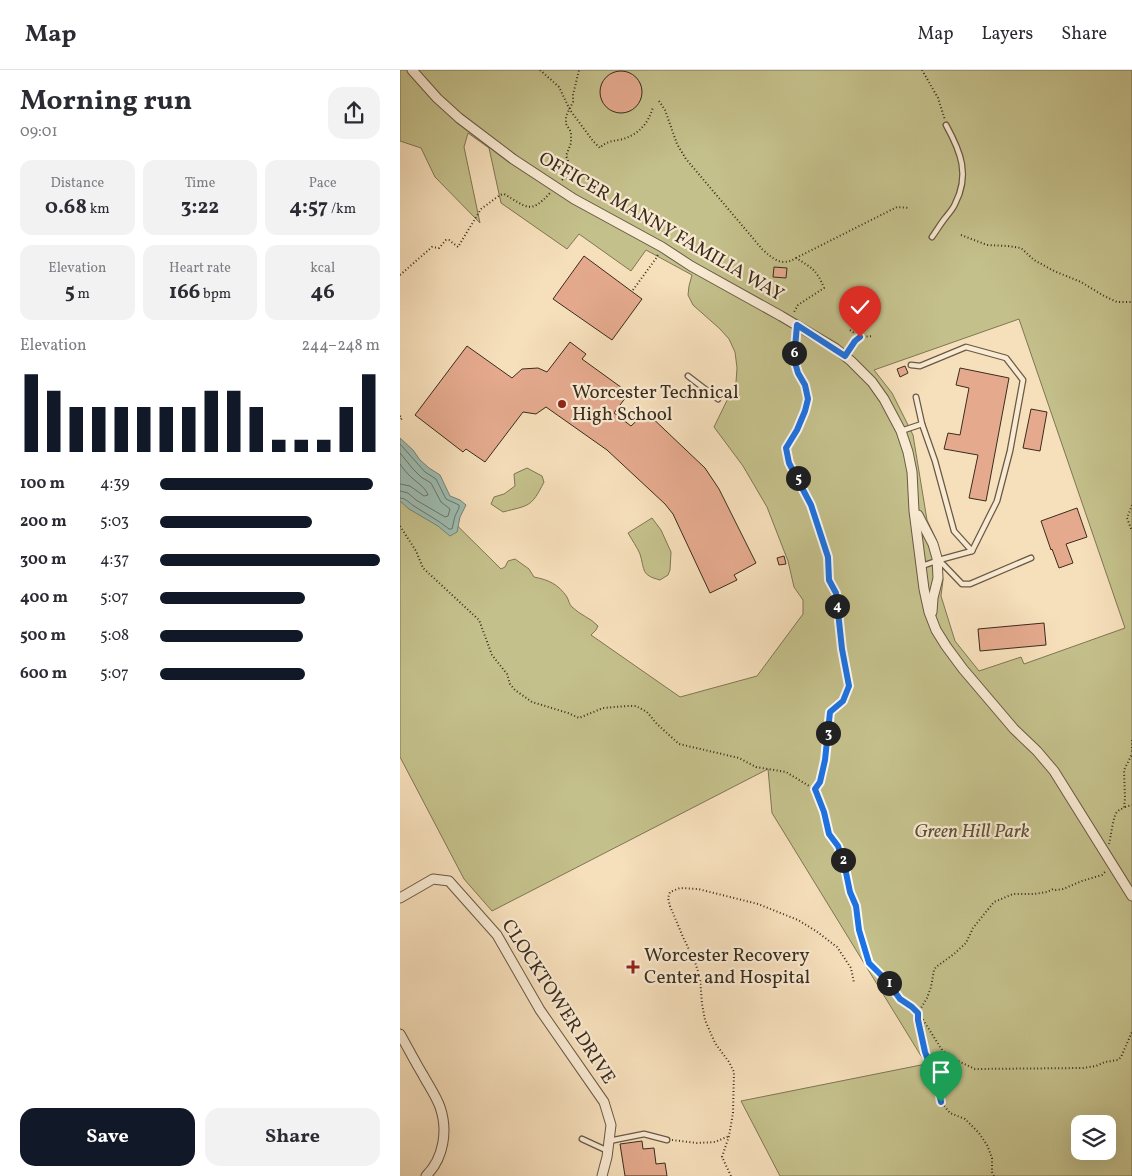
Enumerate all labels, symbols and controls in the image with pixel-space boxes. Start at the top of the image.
text: Map [25,18,76,52]
text: Map [917,22,953,47]
text: Layers [981,22,1033,47]
text: Share [1061,22,1107,47]
text: Morning run [20,82,192,121]
button: share [328,87,380,139]
text: 09:01 [20,121,58,143]
street label: OFFICER MANNY FAMILIA WAY [534,146,788,308]
text: Distance [51,174,104,193]
text: Time [185,174,215,193]
text: Pace [309,174,337,193]
text: 0.68 [45,193,87,222]
text: 3:22 [181,193,219,222]
text: 4:57 [289,193,328,222]
text: km [87,200,110,219]
text: /km [328,200,356,219]
text: Elevation [48,259,106,278]
text: Heart rate [169,259,231,278]
text: kcal [310,259,335,278]
text: 5 [65,278,75,307]
text: 166 [169,278,200,307]
text: 46 [311,278,335,307]
text: m [75,285,90,304]
text: bpm [200,285,231,304]
pin [839,286,881,337]
icon: check [846,293,874,321]
text: Elevation [20,335,87,357]
text: 244–248 m [302,335,380,357]
pin: 6 [782,340,806,366]
text: 6 [791,344,798,363]
place label: Worcester Technical High School [572,380,739,428]
marker: Worcester Technical High School [556,398,568,410]
pin: 5 [786,466,810,490]
text: 5 [795,469,802,488]
text: 100 m [20,473,65,495]
text: 4:39 [100,473,130,495]
text: 200 m [20,511,67,533]
text: 5:03 [100,511,129,533]
text: 300 m [20,549,66,571]
text: 4:37 [100,549,129,571]
text: 400 m [20,587,68,609]
text: 5:07 [100,587,129,609]
pin: 4 [824,594,850,618]
text: 4 [833,597,842,616]
text: 500 m [20,625,66,647]
text: 5:08 [100,625,129,647]
text: 600 m [20,663,67,685]
text: 5:07 [100,663,129,685]
pin: 3 [816,720,840,746]
text: 3 [825,724,832,743]
park label: Green Hill Park [914,819,1030,845]
pin: 2 [830,848,856,872]
text: 2 [840,851,847,870]
street label: CLOCKTOWER DRIVE [495,914,621,1090]
place label: Worcester Recovery Center and Hospital [644,943,811,991]
marker: Worcester Recovery Center and Hospital [626,960,640,974]
pin: 1 [876,970,902,996]
text: 1 [887,974,892,993]
pin [920,1051,962,1102]
icon: arrive [927,1058,955,1086]
button: Save [20,1108,195,1166]
button: Share [205,1108,380,1166]
map controls [1071,1115,1116,1160]
button: layers [1071,1115,1116,1160]

